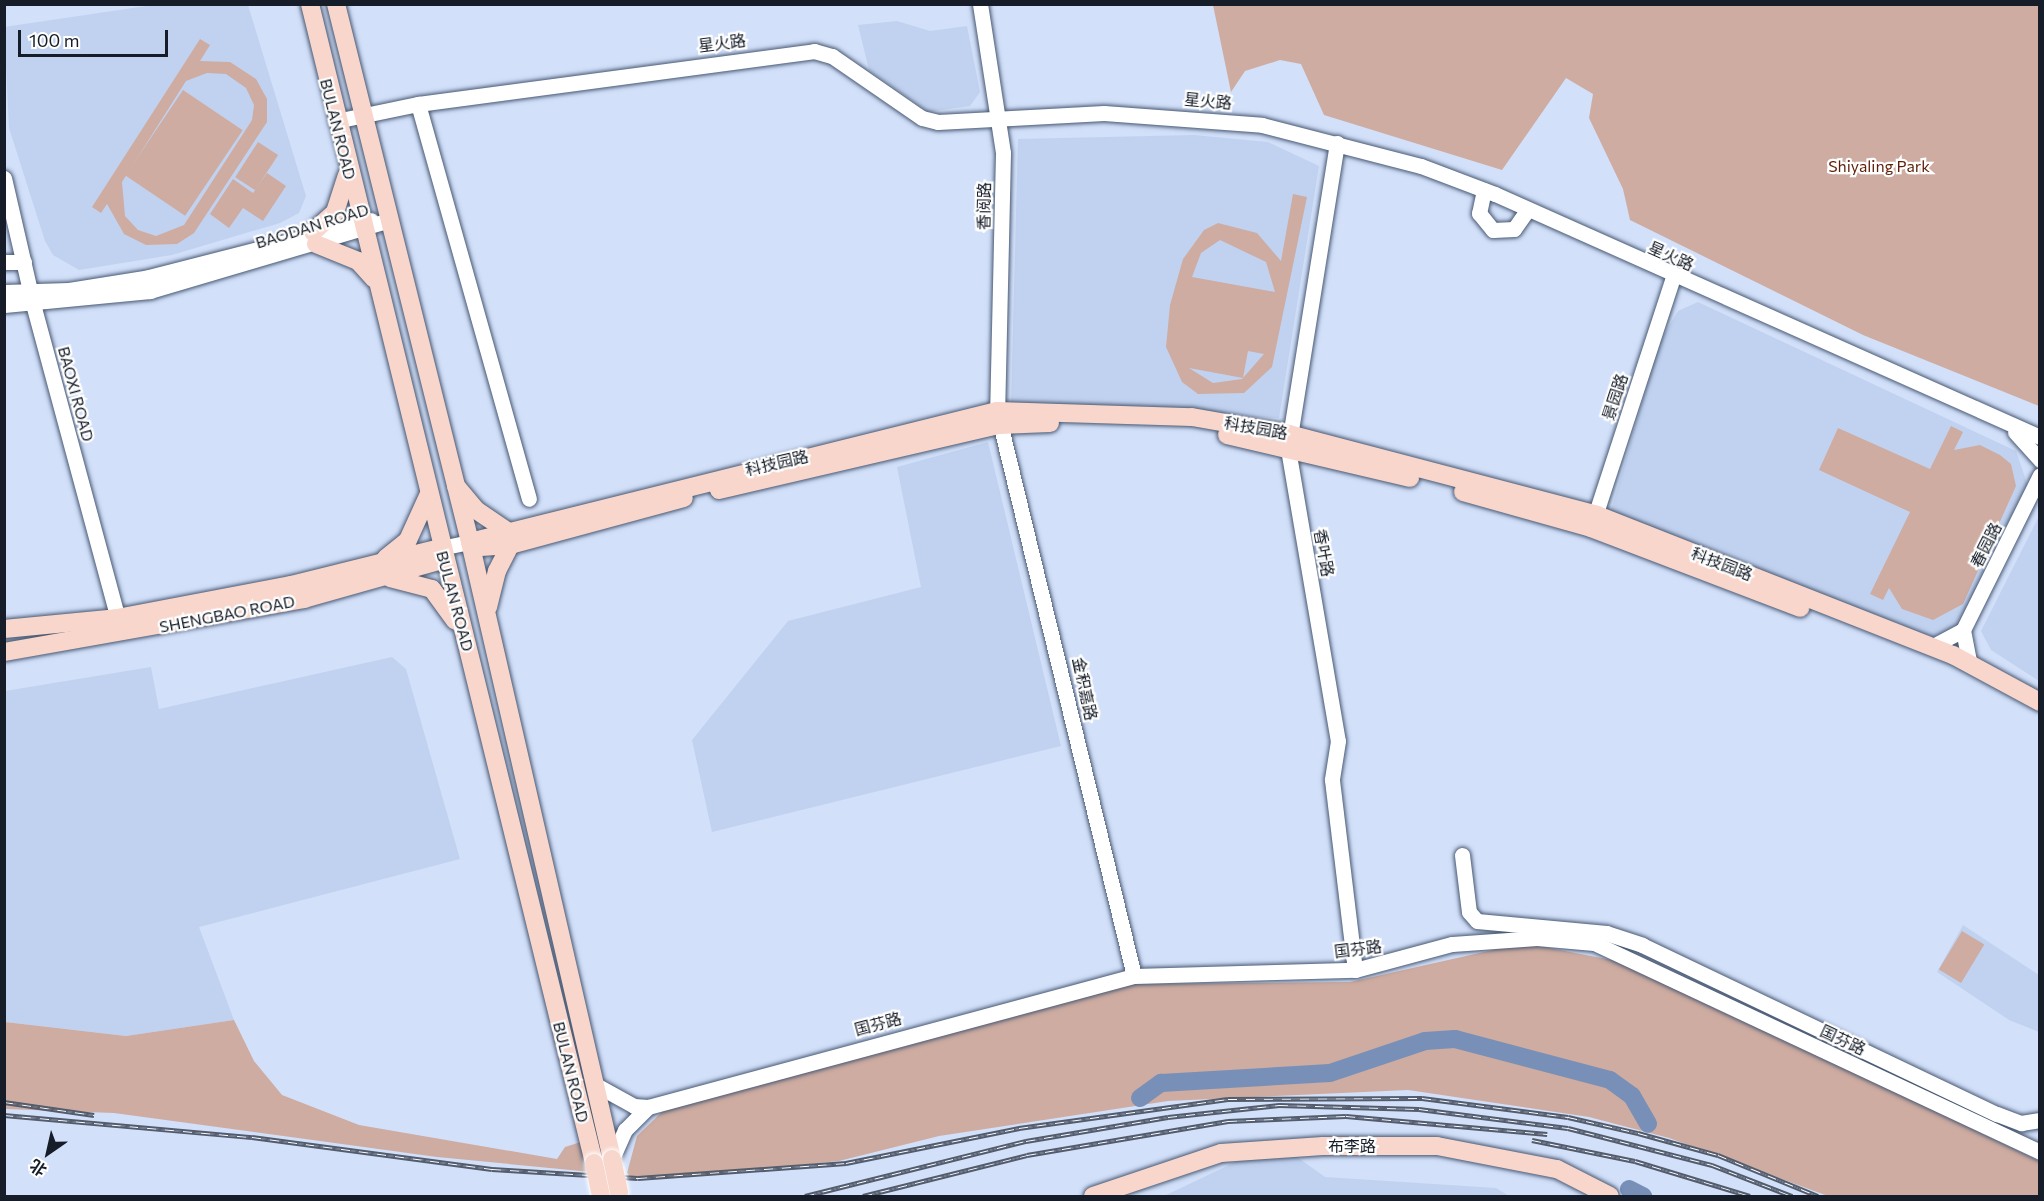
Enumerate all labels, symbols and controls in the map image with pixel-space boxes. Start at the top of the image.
scale bar [21,18,171,56]
text: 100 m [29,29,79,51]
street label: 星火路 [697,31,747,55]
street label: BULAN ROAD [316,77,360,181]
street label: 星火路 [1183,89,1233,113]
park label: Shiyaling Park [1828,156,1930,176]
street label: 香阅路 [974,182,994,230]
street label: BAODAN ROAD [253,200,371,252]
street label: 星火路 [1645,237,1697,275]
street label: BAOXI ROAD [54,344,98,444]
street label: 景园路 [1598,371,1632,423]
street label: 科技园路 [1223,413,1289,443]
street label: 科技园路 [744,446,810,480]
street label: 春园路 [1967,519,2005,571]
street label: 香叶路 [1310,528,1338,578]
street label: 科技园路 [1689,544,1755,584]
street label: BULAN ROAD [432,549,478,653]
street label: SHENGBAO ROAD [158,591,296,637]
street label: 金积嘉路 [1069,656,1101,722]
street label: 国芬路 [1333,937,1383,961]
street label: 国芬路 [852,1009,904,1039]
street label: BULAN ROAD [549,1020,593,1124]
street label: 国芬路 [1817,1021,1869,1059]
north arrow [18,1123,78,1183]
street label: 布李路 [1328,1136,1376,1156]
text: 北 [26,1156,50,1181]

